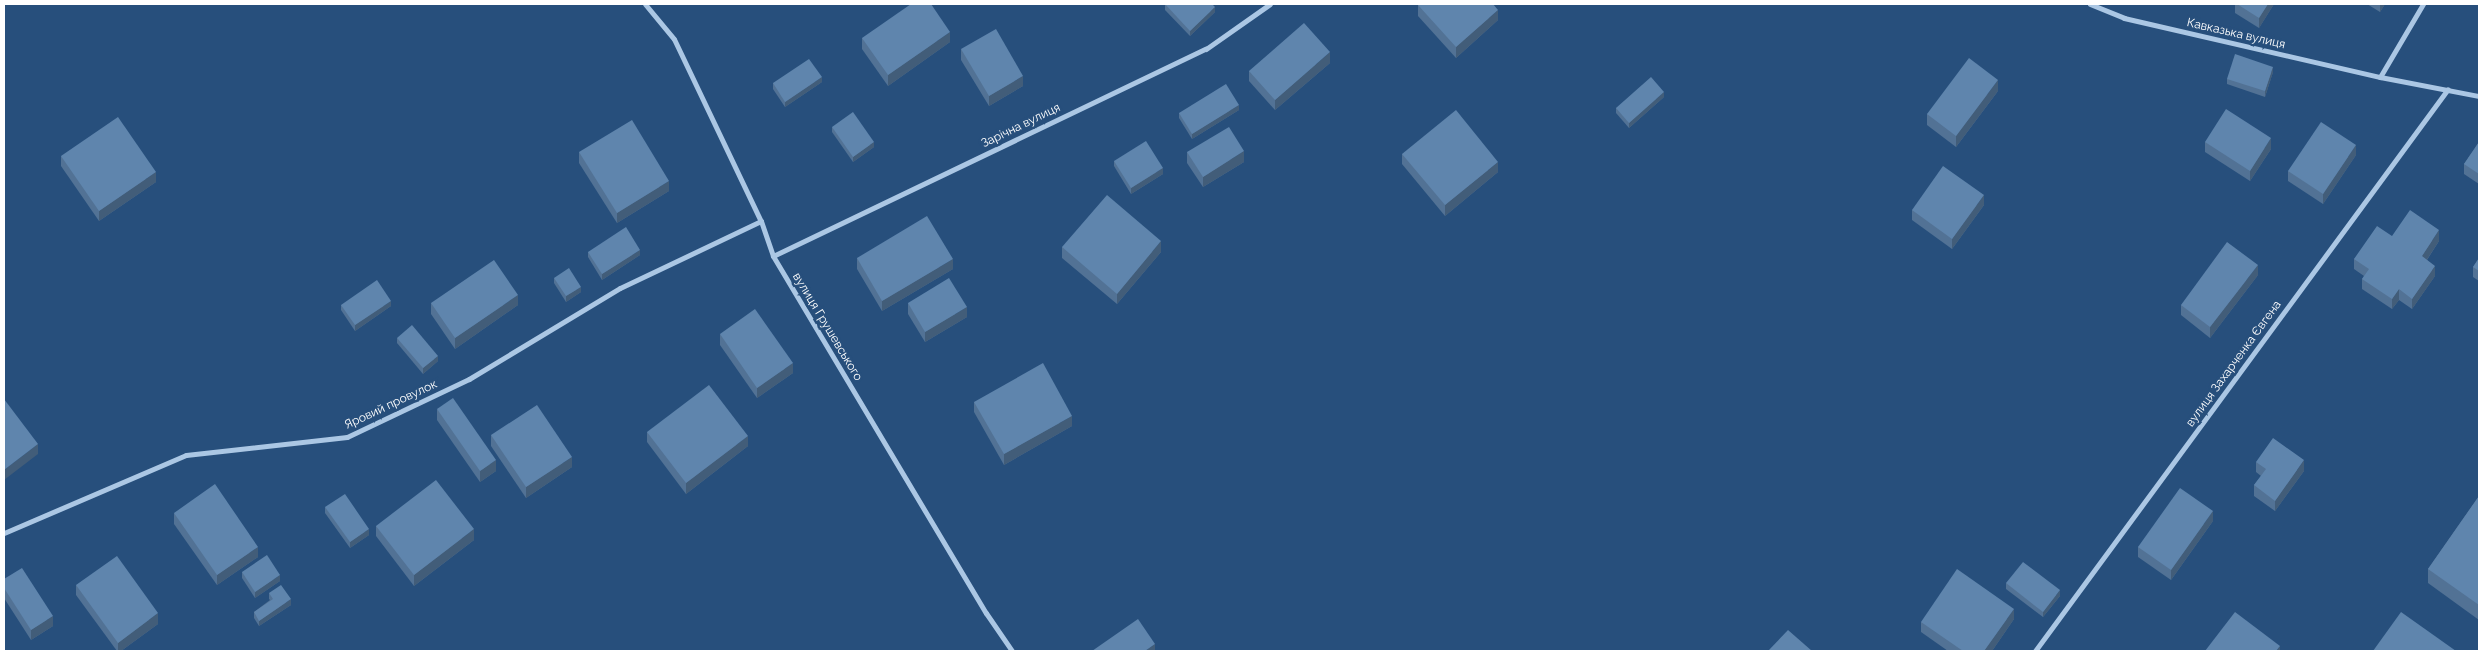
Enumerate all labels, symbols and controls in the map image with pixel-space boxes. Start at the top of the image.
street label: Кавказька вулиця [2185,16,2287,52]
street label: Зарічна вулиця [979,101,1063,151]
street label: вулиця Грушевського [789,270,865,384]
street label: вулиця Захарченка Євгена [2183,298,2285,430]
street label: Яровий провулок [342,377,440,433]

